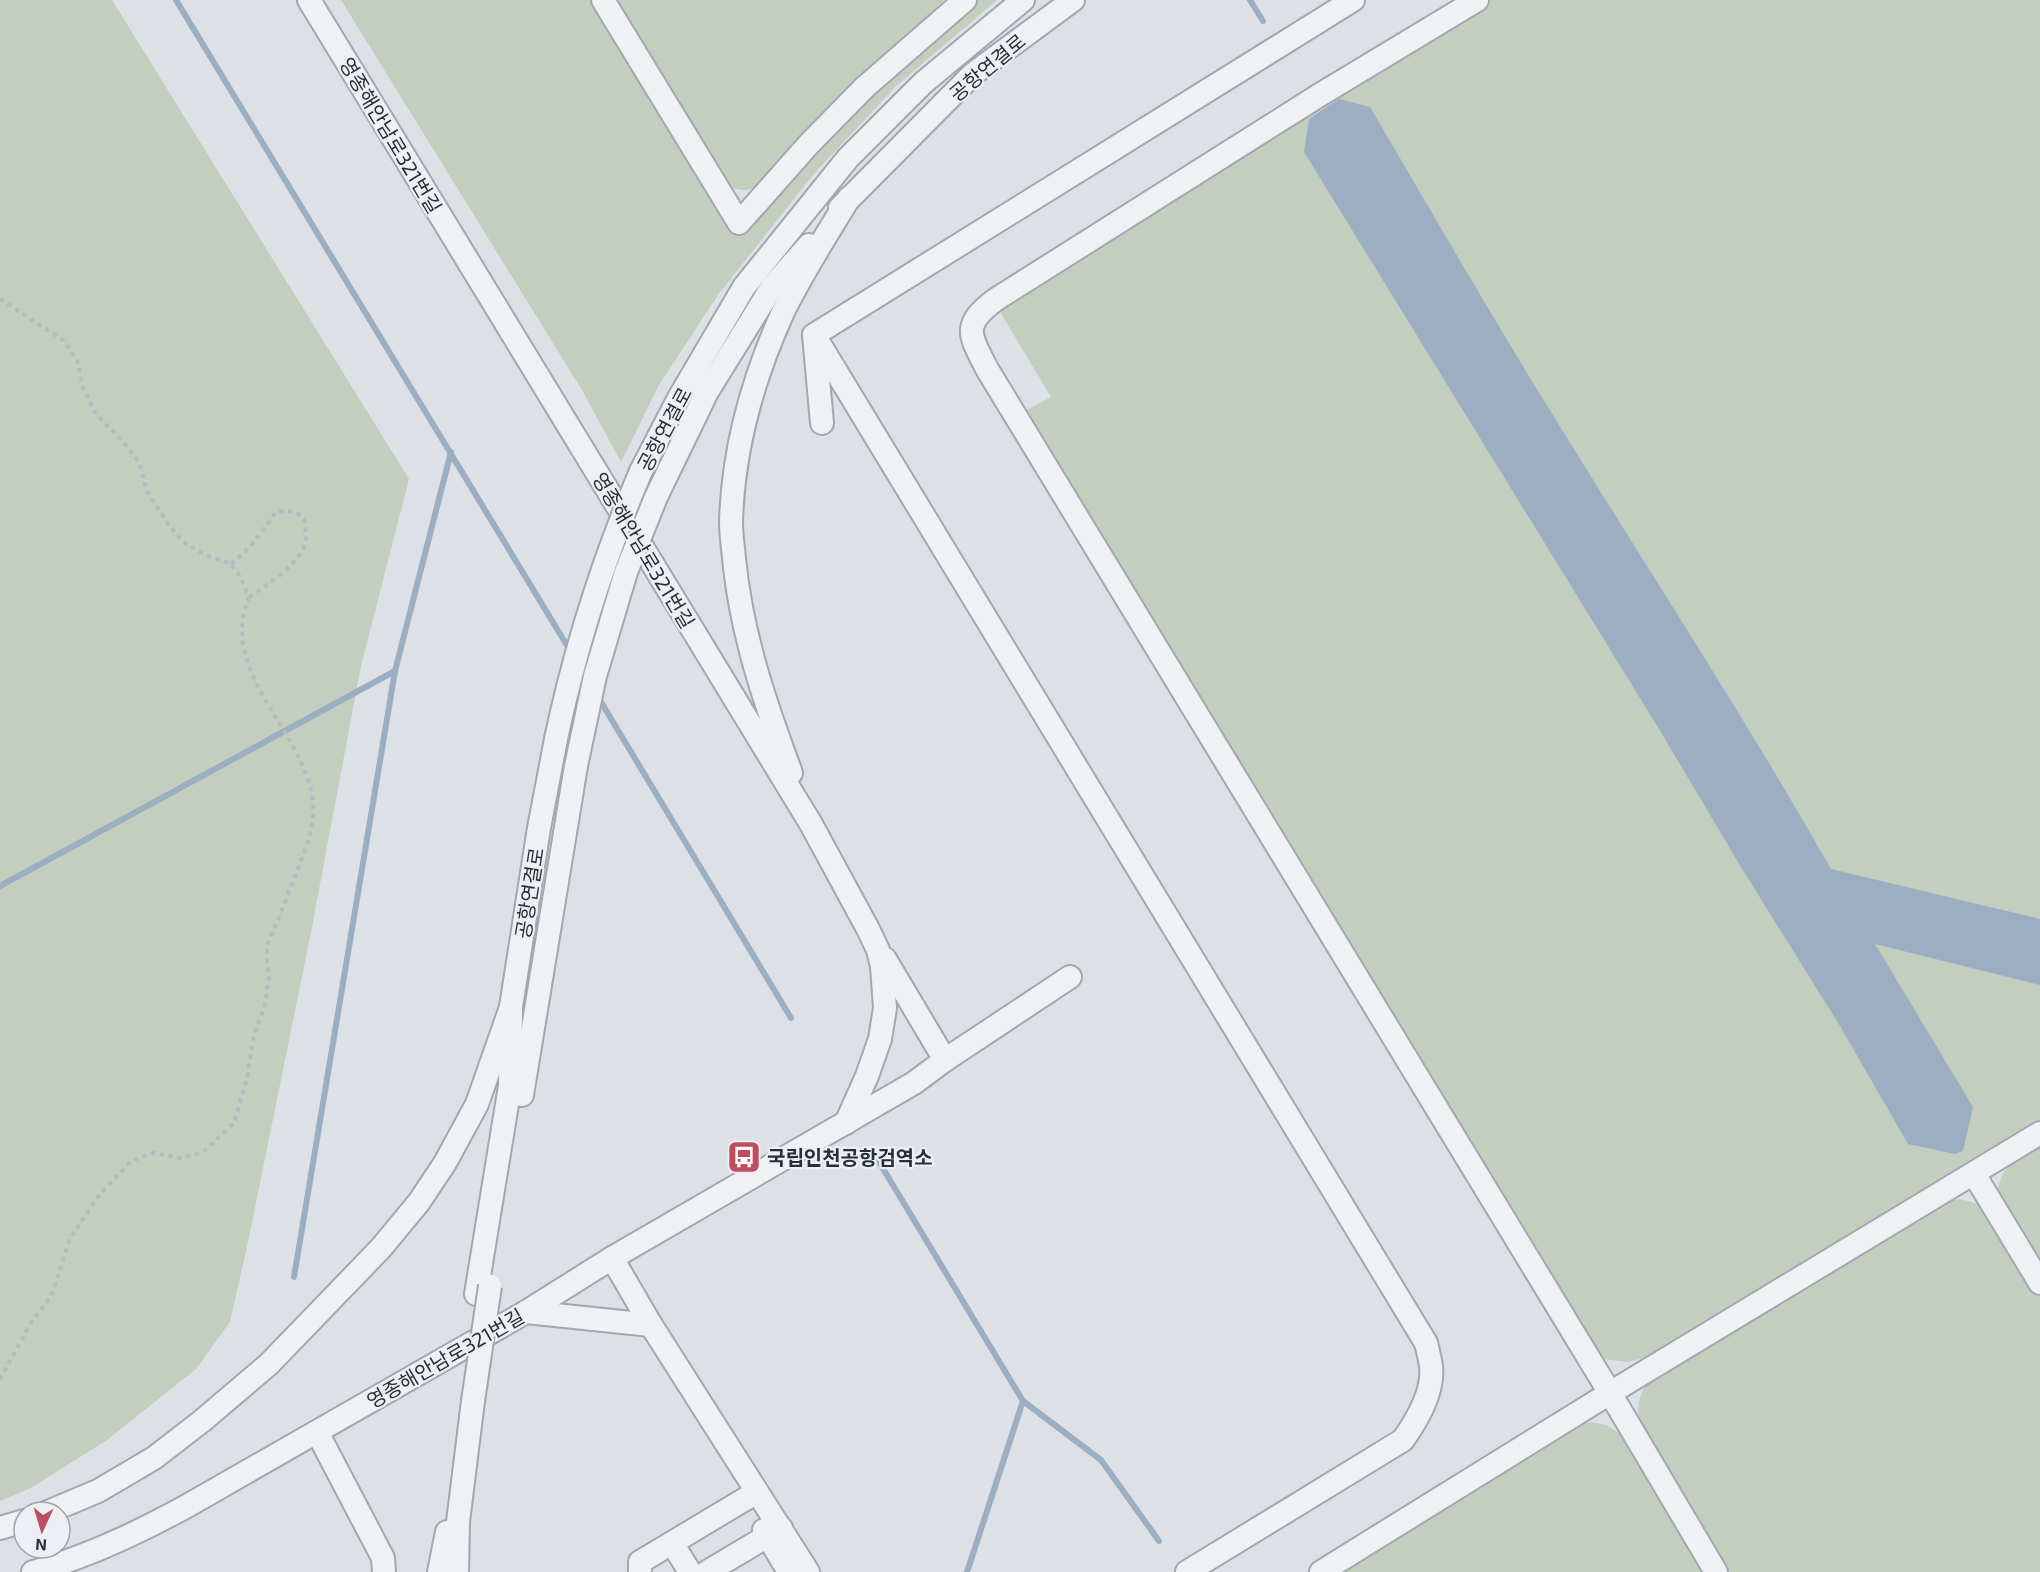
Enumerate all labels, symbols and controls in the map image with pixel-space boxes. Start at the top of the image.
street label: 공항연결로 [944,28,1030,106]
street label: 영종해안남로321번길 [335,53,447,217]
street label: 공항연결로 [632,383,696,475]
street label: 영종해안남로321번길 [588,468,700,632]
street label: 공항연결로 [510,846,548,940]
bus stop icon: 국립인천공항검역소 [726,1139,762,1175]
place label: 국립인천공항검역소 [767,1145,933,1169]
street label: 영종해안남로321번길 [362,1303,528,1413]
north arrow [12,1500,72,1560]
text: N [34,1536,47,1555]

